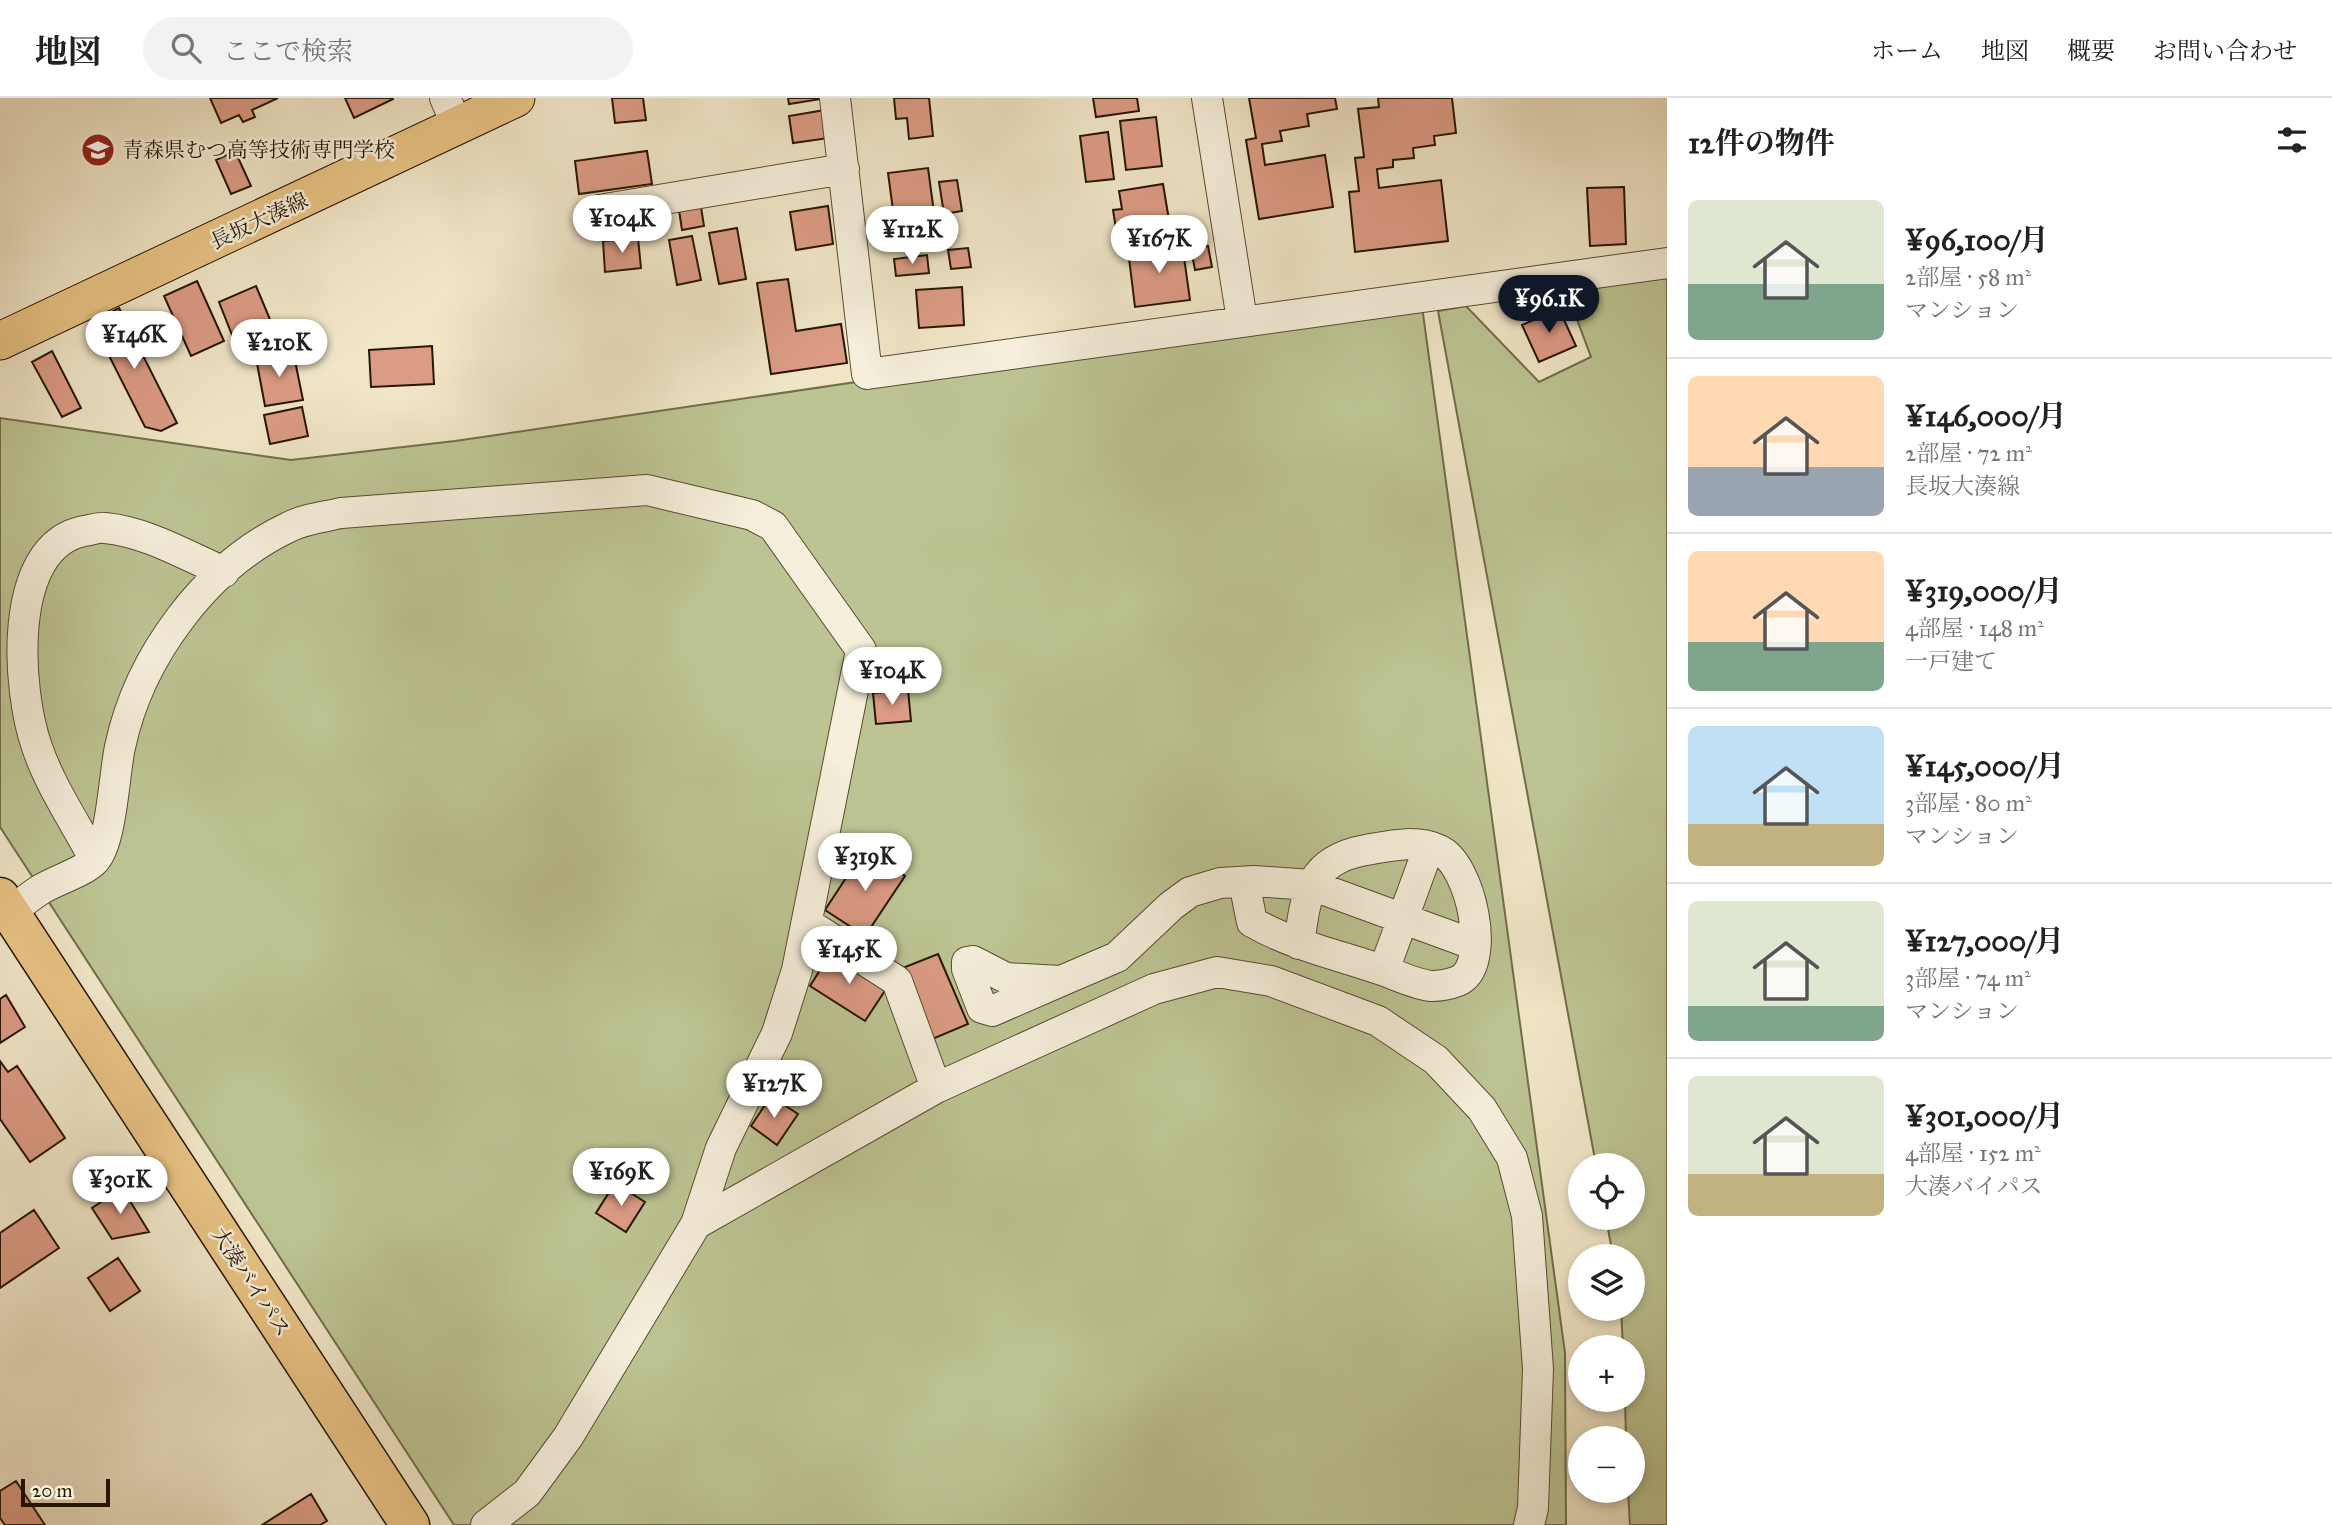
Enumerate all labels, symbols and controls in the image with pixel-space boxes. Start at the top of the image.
search box [143,17,633,80]
icon: search [167,29,205,67]
text: 地図 [35,32,101,72]
text: ここで検索 [223,35,353,67]
text: ホーム [1871,36,1943,66]
text: 地図 [1981,36,2029,66]
text: 概要 [2067,36,2115,66]
text: お問い合わせ [2153,36,2297,66]
icon: filters [2273,121,2311,159]
text: 12件の物件 [1688,125,1835,161]
school or university icon: 青森県むつ高等技術専門学校 [79,131,117,169]
place label: 青森県むつ高等技術専門学校 [122,137,395,163]
street label: 長坂大湊線 [206,187,312,255]
pin: ¥104K [573,195,671,255]
text: ¥104K [589,204,655,232]
pin: ¥112K [863,206,961,266]
text: ¥112K [882,215,942,243]
pin: ¥167K [1110,216,1208,275]
text: ¥96,100/月 [1905,222,2049,258]
text: ¥167K [1127,224,1191,252]
icon: home [1744,228,1828,312]
text: 2部屋 · 58 m² [1905,263,2031,291]
pin: ¥96.1K [1492,275,1606,335]
text: ¥96.1K [1514,284,1584,312]
text: マンション [1905,296,2019,324]
pin: ¥146K [85,312,183,371]
text: ¥146K [101,320,167,348]
pin: ¥210K [230,320,328,379]
text: ¥210K [246,328,312,356]
text: ¥146,000/月 [1905,398,2067,434]
icon: home [1744,404,1828,488]
text: 2部屋 · 72 m² [1905,439,2032,467]
text: 長坂大湊線 [1905,472,2020,500]
text: ¥319,000/月 [1905,573,2063,609]
icon: home [1744,579,1828,663]
text: 4部屋 · 148 m² [1905,614,2044,642]
text: 一戸建て [1905,647,1997,675]
pin: ¥104K [843,648,941,707]
text: ¥104K [859,656,925,684]
text: ¥145,000/月 [1905,748,2065,784]
icon: home [1744,754,1828,838]
text: 3部屋 · 80 m² [1905,789,2032,817]
text: マンション [1905,822,2019,850]
pin: ¥319K [816,834,914,893]
text: ¥319K [834,842,896,870]
text: ¥127,000/月 [1905,923,2064,959]
pin: ¥145K [800,926,898,986]
icon: home [1744,929,1828,1013]
text: ¥145K [817,935,881,963]
text: 3部屋 · 74 m² [1905,964,2031,992]
text: マンション [1905,997,2019,1025]
pin: ¥127K [725,1060,823,1120]
text: ¥127K [742,1069,806,1097]
text: ¥301,000/月 [1905,1098,2064,1134]
icon: home [1744,1104,1828,1188]
text: 4部屋 · 152 m² [1905,1139,2041,1167]
pin: ¥169K [572,1148,670,1208]
map controls [1568,1153,1645,1503]
button: locate [1568,1153,1645,1230]
pin: ¥301K [71,1156,169,1216]
text: ¥169K [589,1157,653,1185]
text: ¥301K [89,1165,151,1193]
text: 大湊バイパス [1905,1172,2043,1200]
street label: 大湊バイパス [206,1222,296,1342]
button: layers [1568,1244,1645,1321]
button: + [1568,1335,1645,1412]
button: − [1568,1426,1645,1503]
scale bar [21,1476,110,1508]
text: 20 m [32,1479,73,1502]

